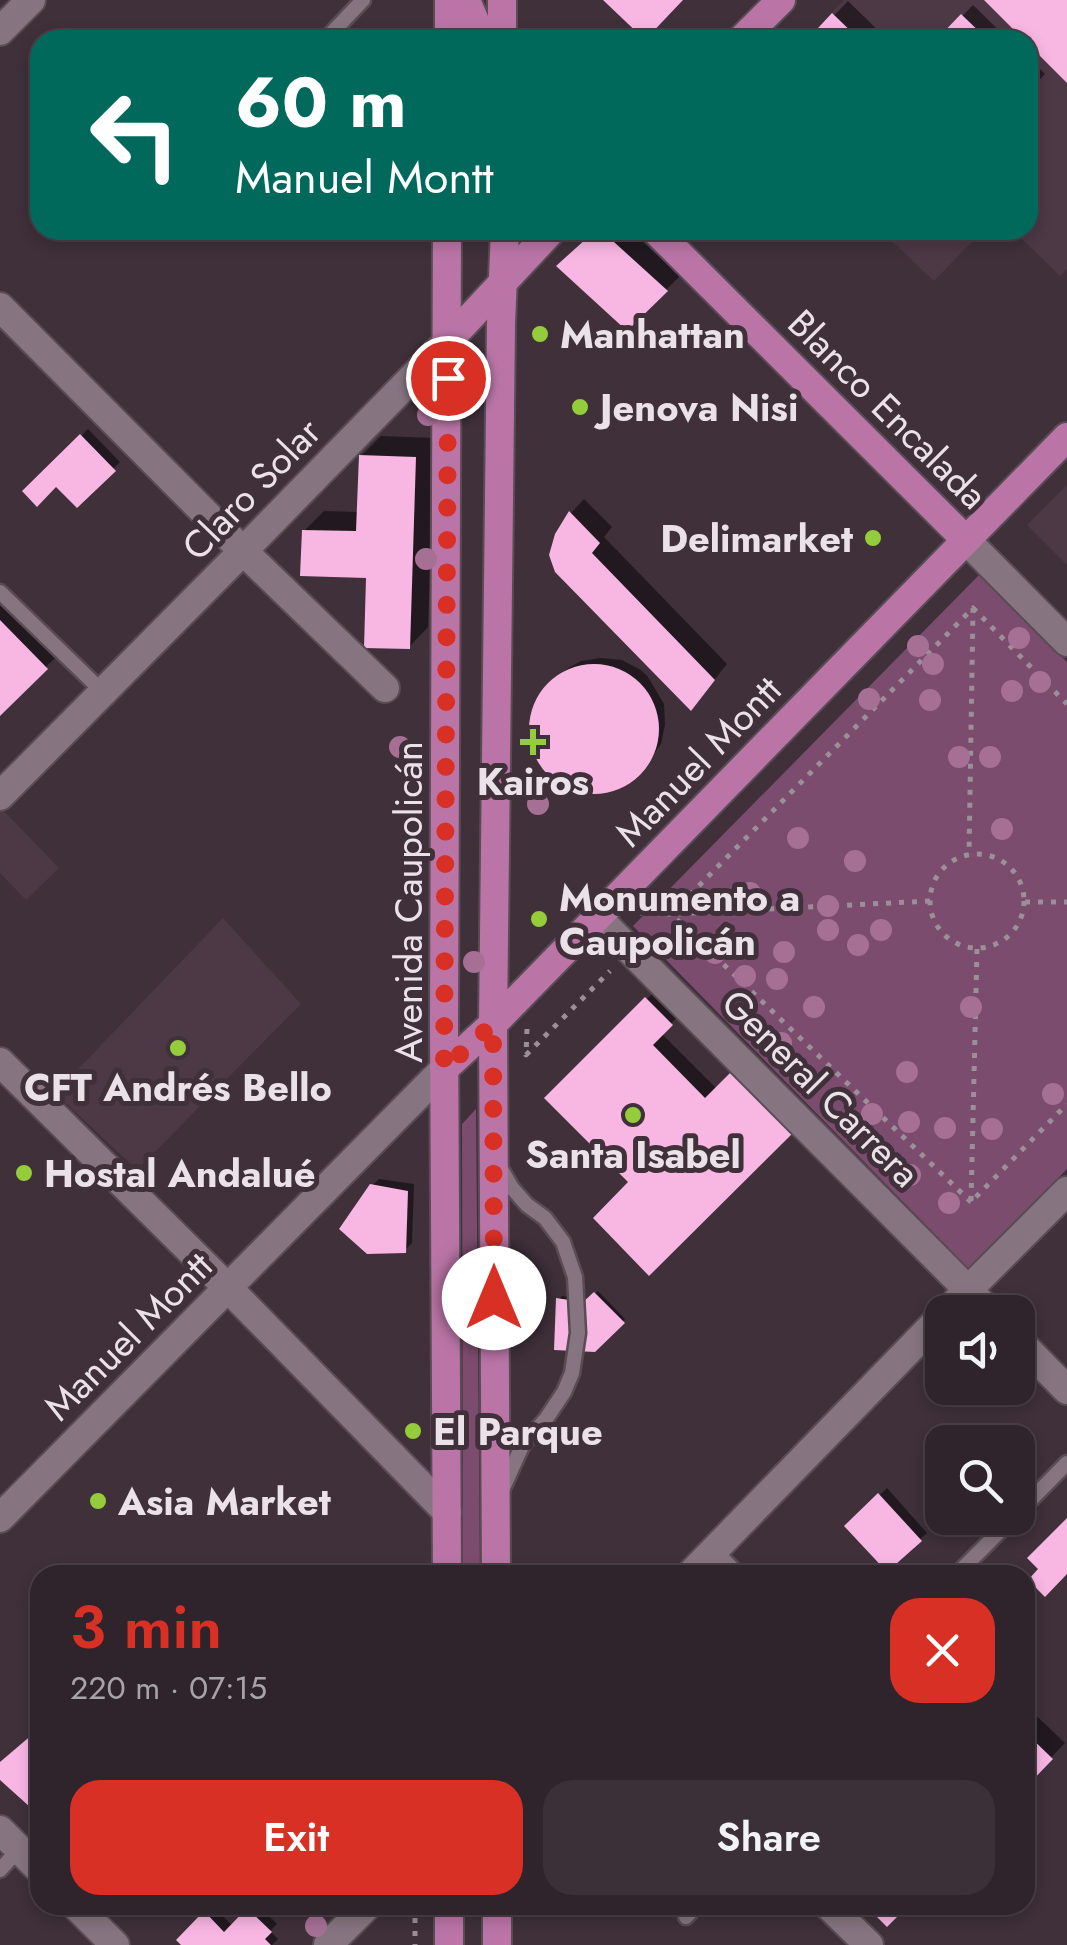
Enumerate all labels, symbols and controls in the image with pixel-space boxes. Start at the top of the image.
text: 60 m [235,52,407,153]
icon: left [70,70,200,200]
text: Manuel Montt [235,145,494,210]
street label: Blanco Encalada [776,297,1000,521]
place label: Manhattan [560,307,745,362]
marker: Manhattan [529,323,551,345]
pin [406,336,491,421]
icon: arrive [421,351,476,406]
place label: Jenova Nisi [593,380,798,435]
marker: Jenova Nisi [569,396,591,418]
street label: Claro Solar [169,405,333,573]
place label: Delimarket [660,511,853,566]
marker: Delimarket [862,527,884,549]
street label: Manuel Montt [602,663,794,859]
marker: Kairos [522,731,544,753]
street label: Avenida Caupolicán [381,741,436,1063]
place label: Kairos [477,754,589,809]
place label: Monumento a Caupolicán [559,870,800,969]
marker: Monumento a Caupolicán [528,908,550,930]
street label: General Carrera [709,976,933,1200]
marker: CFT Andrés Bello [167,1037,189,1059]
place label: CFT Andrés Bello [24,1060,332,1115]
marker: Santa Isabel [622,1104,644,1126]
place label: Santa Isabel [525,1127,741,1182]
place label: Hostal Andalué [44,1146,315,1201]
marker: Hostal Andalué [13,1162,35,1184]
street label: Manuel Montt [31,1239,225,1433]
position arrow [442,1246,546,1350]
map controls [925,1295,1035,1535]
button: sound [925,1295,1035,1405]
place label: El Parque [433,1404,603,1459]
marker: El Parque [402,1420,424,1442]
button: search [925,1425,1035,1535]
place label: Asia Market [117,1474,331,1529]
marker: Asia Market [87,1490,109,1512]
text: 3 min [70,1584,222,1671]
button: close [890,1598,995,1703]
text: 220 m · 07:15 [70,1665,267,1711]
button: Exit [70,1780,523,1895]
button: Share [543,1780,995,1895]

